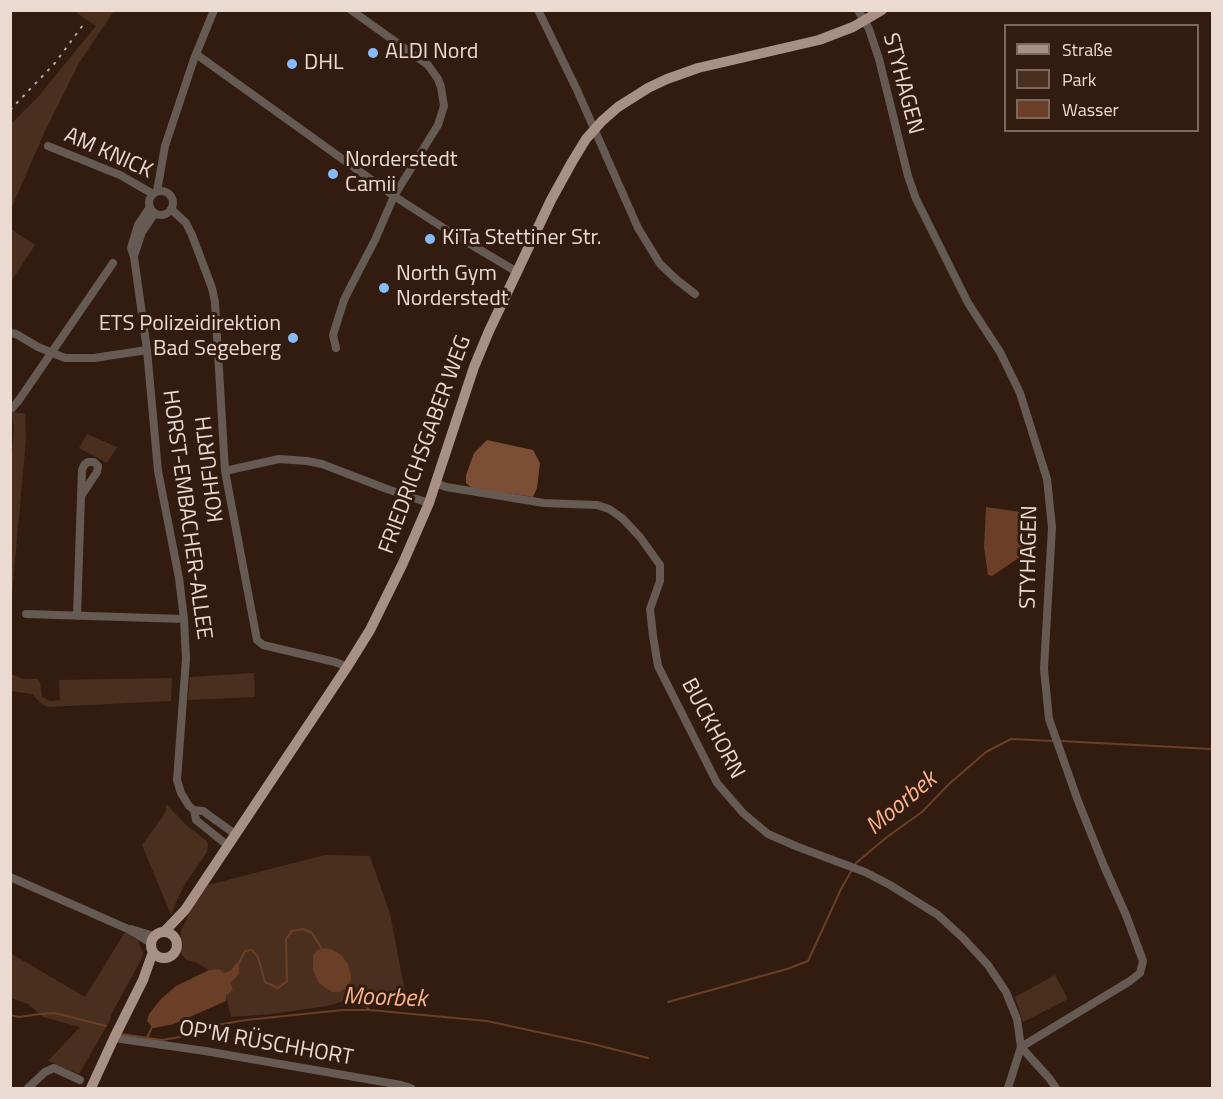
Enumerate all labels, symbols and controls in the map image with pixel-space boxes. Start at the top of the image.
legend [1004,24,1199,132]
street label: STYHAGEN [876,31,928,137]
text: Straße [1062,36,1113,63]
place label: ALDI Nord [385,40,478,66]
marker: ALDI Nord [366,46,380,60]
place label: DHL [304,51,344,77]
marker: DHL [285,57,299,71]
text: Park [1062,66,1096,93]
text: Wasser [1062,96,1119,123]
street label: AM KNICK [60,123,156,185]
place label: Norderstedt Camii [345,148,457,200]
marker: Norderstedt Camii [326,167,340,181]
place label: KiTa Stettiner Str. [442,226,602,252]
marker: KiTa Stettiner Str. [423,232,437,246]
place label: North Gym Norderstedt [396,262,508,314]
marker: North Gym Norderstedt [377,281,391,295]
place label: ETS Polizeidirektion Bad Segeberg [99,312,281,364]
marker: ETS Polizeidirektion Bad Segeberg [286,331,300,345]
street label: FRIEDRICHSGABER WEG [374,332,478,558]
street label: HORST-EMBACHER-ALLEE [155,389,217,641]
street label: KOHFURTH [191,414,231,524]
street label: STYHAGEN [1016,505,1044,609]
street label: BUCKHORN [675,674,749,784]
water label: Moorbek [861,766,943,842]
water label: Moorbek [343,983,427,1015]
street label: OP'M RÜSCHHORT [177,1016,355,1072]

